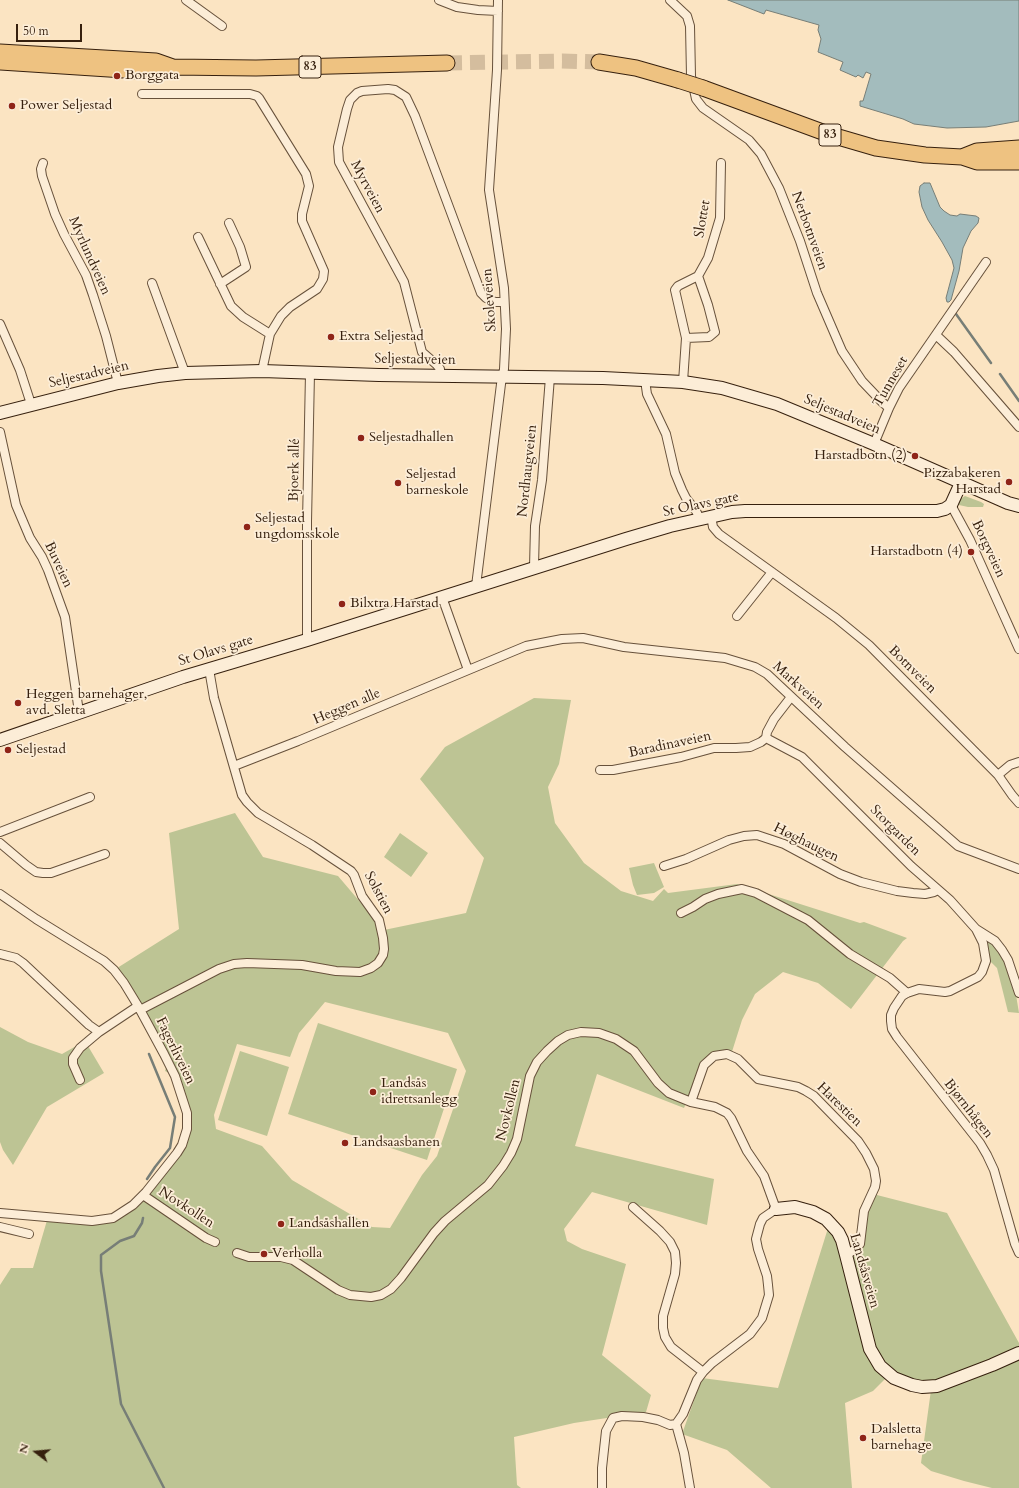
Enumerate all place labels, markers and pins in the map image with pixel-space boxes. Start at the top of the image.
place label: Borggata [125,68,179,84]
marker: Borggata [112,71,122,81]
place label: Power Seljestad [20,98,112,114]
marker: Power Seljestad [7,101,17,111]
place label: Extra Seljestad [339,329,424,345]
marker: Extra Seljestad [326,332,336,342]
place label: Seljestadhallen [369,430,454,446]
marker: Seljestadhallen [356,433,366,443]
place label: Harstadbotn (2) [814,448,907,464]
marker: Harstadbotn (2) [910,451,920,461]
place label: Pizzabakeren Harstad [923,466,1001,498]
place label: Seljestad barneskole [406,467,469,500]
marker: Pizzabakeren Harstad [1004,477,1014,487]
marker: Seljestad barneskole [393,478,403,488]
place label: Seljestad ungdomsskole [255,511,340,544]
marker: Seljestad ungdomsskole [242,522,252,532]
place label: Harstadbotn (4) [870,544,963,560]
marker: Harstadbotn (4) [966,547,976,557]
place label: Bilxtra Harstad [350,596,439,612]
marker: Bilxtra Harstad [337,599,347,609]
place label: Heggen barnehager, avd. Sletta [26,687,147,720]
marker: Heggen barnehager, avd. Sletta [13,698,23,708]
place label: Seljestad [16,742,66,758]
marker: Seljestad [3,745,13,755]
place label: Landsås idrettsanlegg [381,1076,457,1108]
marker: Landsås idrettsanlegg [368,1087,378,1097]
place label: Landsaasbanen [353,1135,440,1151]
marker: Landsaasbanen [340,1138,350,1148]
place label: Landsåshallen [289,1216,370,1232]
marker: Landsåshallen [276,1219,286,1229]
place label: Verholla [272,1246,322,1262]
marker: Verholla [259,1249,269,1259]
place label: Dalsletta barnehage [871,1422,932,1454]
marker: Dalsletta barnehage [858,1433,868,1443]

